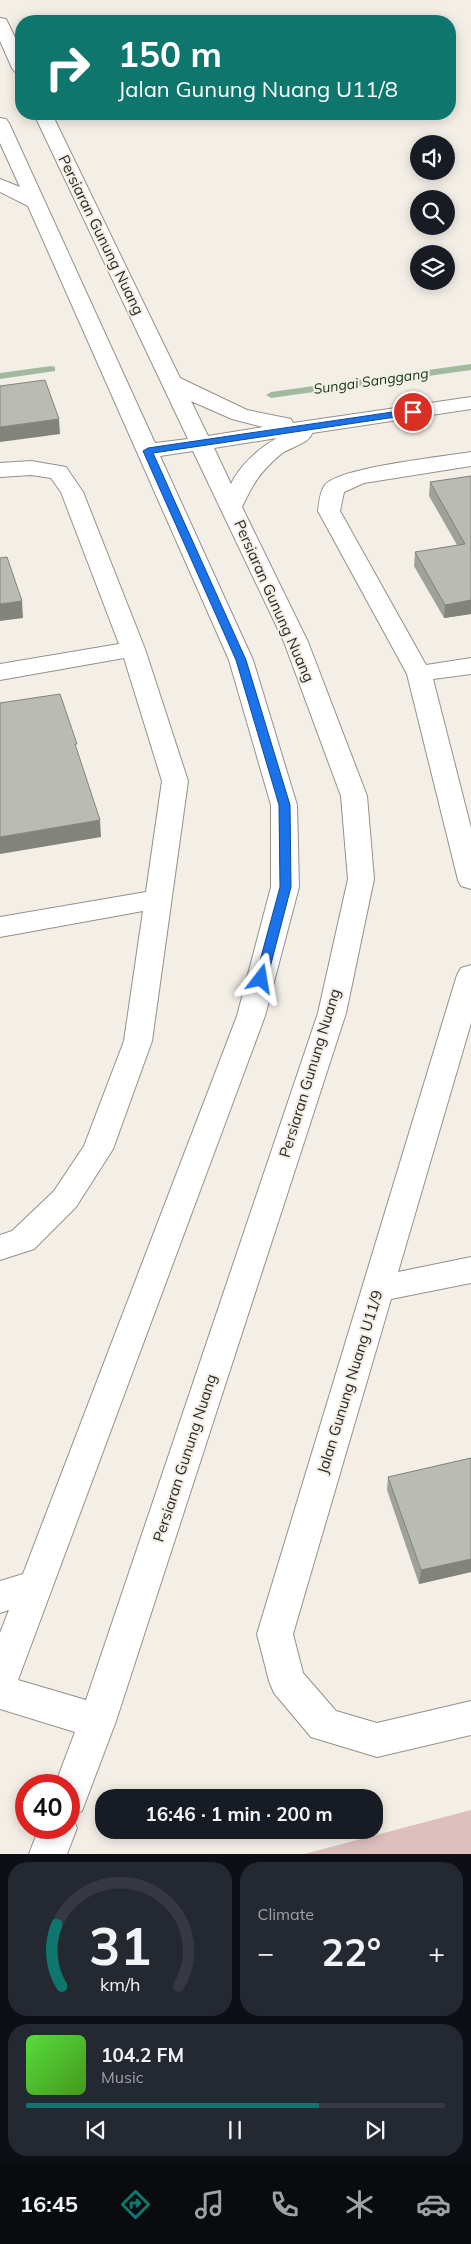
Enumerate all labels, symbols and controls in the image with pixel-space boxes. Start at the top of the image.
text: 150 m [118,32,222,76]
icon: right [35,35,100,100]
text: Jalan Gunung Nuang U11/8 [118,75,398,103]
map controls [410,135,455,290]
button: sound [410,135,455,180]
street label: Persiaran Gunung Nuang [54,152,148,318]
button: search [410,190,455,235]
button: layers [410,245,455,290]
water label: Sungai Sanggang [312,364,430,398]
pin [392,391,434,433]
icon: arrive [399,398,427,426]
street label: Persiaran Gunung Nuang [230,517,319,685]
position arrow [234,952,286,1004]
street label: Persiaran Gunung Nuang [275,986,344,1160]
street label: Jalan Gunung Nuang U11/9 [313,1288,387,1476]
street label: Persiaran Gunung Nuang [148,1371,221,1544]
speed limit sign: 40 [15,1774,80,1839]
text: 16:46 · 1 min · 200 m [145,1802,333,1826]
text: Climate [258,1904,314,1924]
text: 31 [89,1913,151,1978]
text: 22° [321,1928,381,1976]
text: − [258,1935,274,1970]
text: + [428,1935,445,1970]
text: km/h [100,1973,140,1995]
text: 104.2 FM [101,2043,184,2067]
text: Music [101,2067,144,2087]
icon: previous [82,2116,110,2144]
icon: pause [221,2116,249,2144]
icon: next [361,2116,389,2144]
icon: directions [118,2187,153,2222]
icon: music [192,2187,227,2222]
icon: phone [267,2187,302,2222]
icon: climate [342,2187,377,2222]
icon: car [416,2187,451,2222]
text: 16:45 [20,2190,78,2218]

